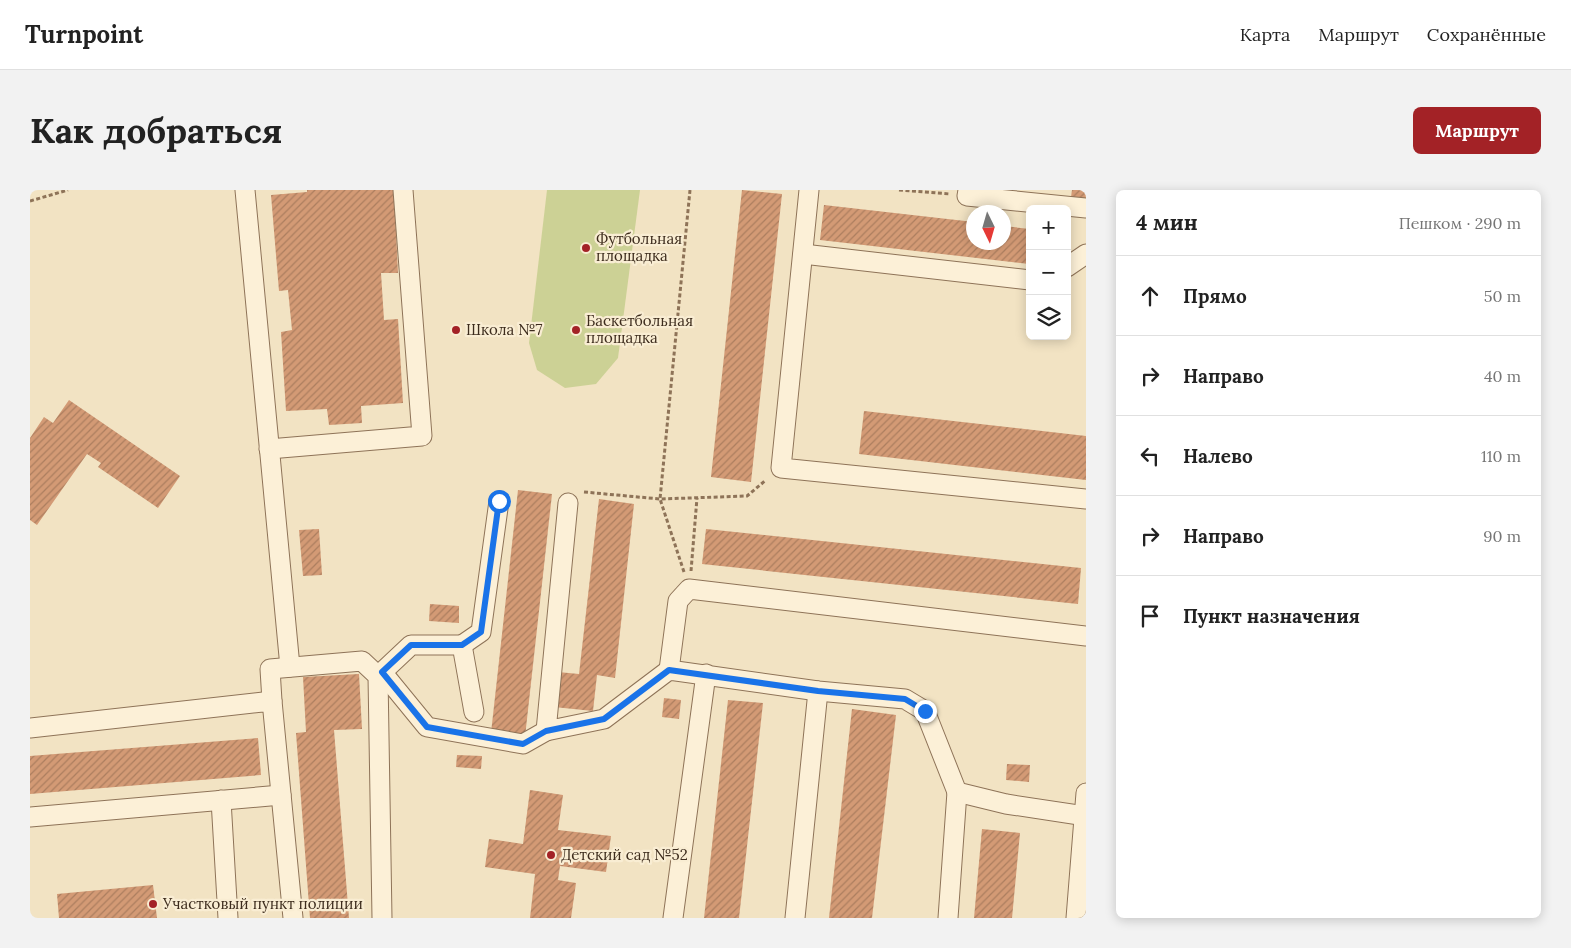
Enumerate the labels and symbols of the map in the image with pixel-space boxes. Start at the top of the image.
north arrow [966,205,1011,250]
place label: Футбольная площадка [596,229,682,265]
marker: Футбольная площадка [580,242,592,254]
place label: Баскетбольная площадка [586,311,693,347]
place label: Школа №7 [466,320,543,339]
marker: Школа №7 [450,324,462,336]
marker: Баскетбольная площадка [570,324,582,336]
route start [488,490,511,513]
route end [914,700,937,723]
place label: Детский сад №52 [561,845,688,864]
marker: Детский сад №52 [545,849,557,861]
place label: Участковый пункт полиции [162,894,363,913]
marker: Участковый пункт полиции [147,898,159,910]

